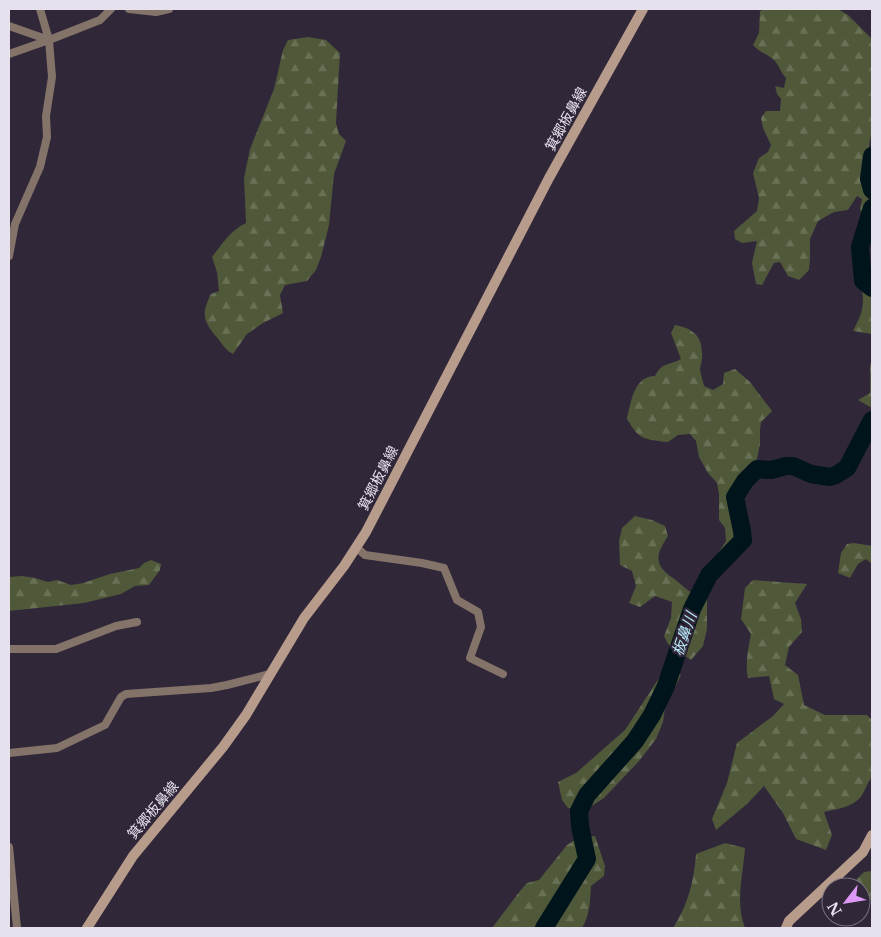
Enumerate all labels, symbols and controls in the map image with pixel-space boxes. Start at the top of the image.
street label: 箕郷板鼻線 [541,84,591,154]
street label: 箕郷板鼻線 [354,443,402,513]
water label: 板鼻川 [668,608,701,658]
street label: 箕郷板鼻線 [124,777,182,843]
north arrow [821,877,871,927]
text: N [824,898,846,919]

